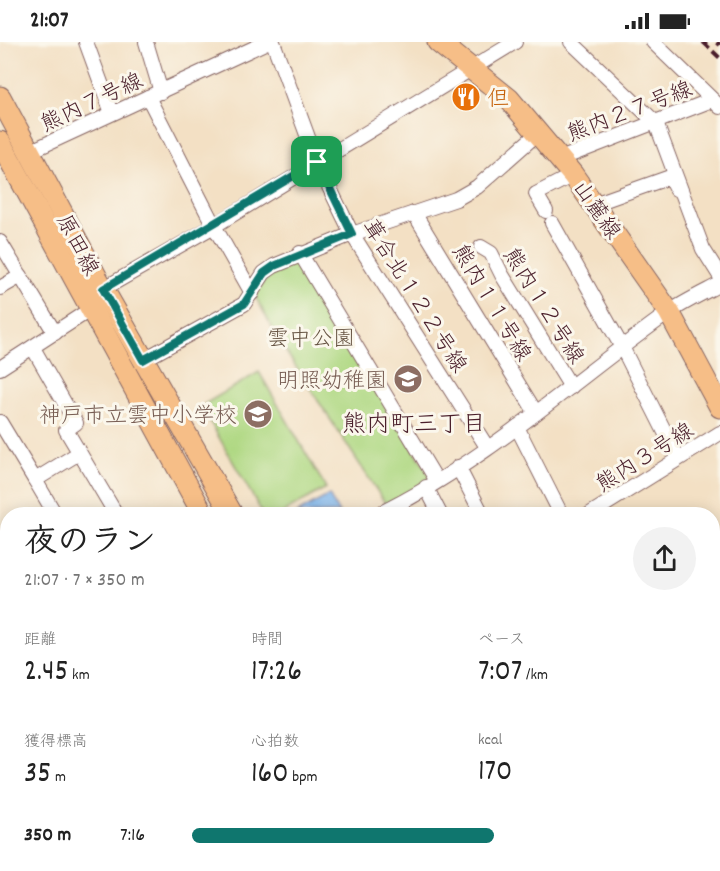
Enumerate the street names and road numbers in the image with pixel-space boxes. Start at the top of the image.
street label: 熊内７号線 [36,67,149,141]
street label: 熊内２７号線 [563,75,697,151]
street label: 山麓線 [564,175,627,247]
street label: 原田線 [47,209,105,282]
street label: 葺合北１２２号線 [353,214,473,380]
street label: 熊内１１号線 [443,239,537,368]
street label: 熊内１２号線 [494,243,590,371]
street label: 熊内３号線 [591,417,701,501]

